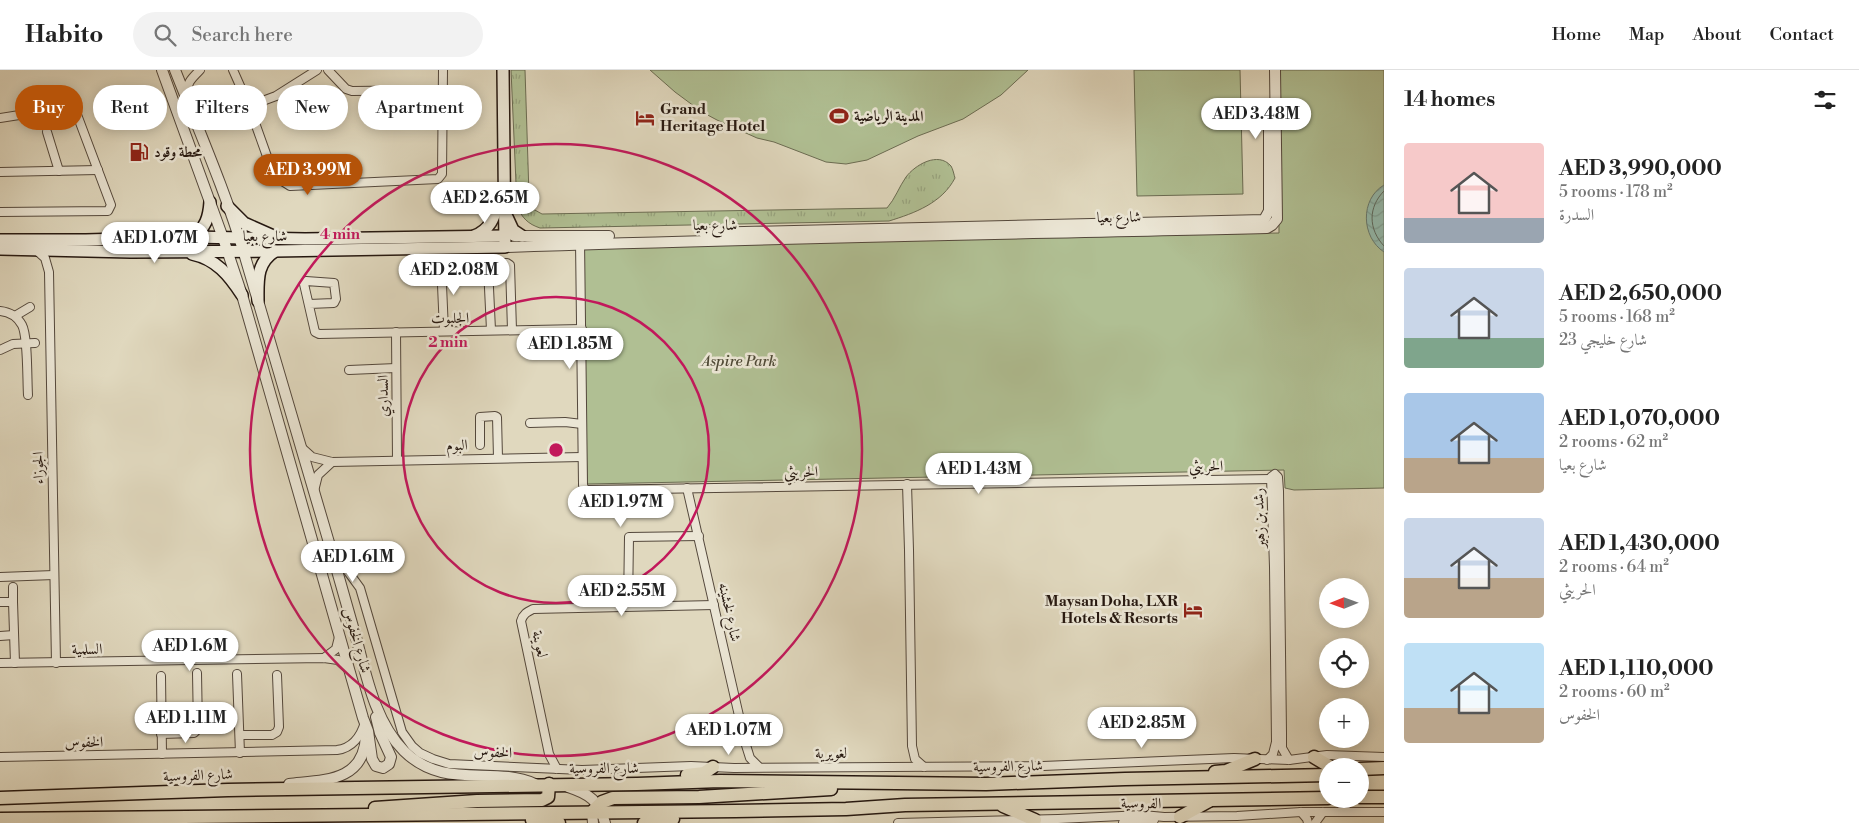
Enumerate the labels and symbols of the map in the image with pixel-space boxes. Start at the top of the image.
pin: AED 3.48M [1199,98,1313,140]
place label: Grand Heritage Hotel [660,100,765,136]
sports icon: المدينة الرياضية [828,105,850,127]
hotel icon: Grand Heritage Hotel [634,107,656,129]
place label: المدينة الرياضية [854,107,923,126]
fuel station icon: محطة وقود [128,141,150,163]
place label: محطة وقود [154,143,203,162]
pin: AED 3.99M [251,154,365,196]
pin: AED 2.65M [428,182,542,224]
street label: شارع بعيا [1097,208,1142,230]
street label: شارع بعيا [693,216,737,238]
pin: AED 1.07M [98,222,212,264]
text: 4 min [320,225,361,244]
street label: شارع بعيا [243,227,287,249]
pin: AED 2.08M [397,254,511,296]
street label: الجلبوت [431,309,469,328]
pin: AED 1.85M [513,328,627,370]
text: 2 min [428,333,468,352]
park label: Aspire Park [700,352,776,371]
street label: السداري [374,375,395,417]
street label: البوم [446,436,468,458]
centre of rings [547,441,565,459]
street label: الجوزاء [29,451,48,485]
pin: AED 1.43M [922,452,1036,495]
street label: الحريثي [1189,457,1223,480]
street label: الحريثي [784,462,819,487]
pin: AED 1.97M [564,486,678,528]
street label: رشد بن زهير [1249,488,1270,550]
pin: AED 1.61M [296,540,410,583]
pin: AED 2.55M [565,574,679,617]
north arrow [1319,578,1369,628]
street label: شارع لخشينه [711,581,745,644]
place label: Maysan Doha, LXR Hotels & Resorts [1045,592,1179,628]
hotel icon: Maysan Doha, LXR Hotels & Resorts [1182,599,1204,621]
street label: شارع الخفوس [335,605,375,676]
street label: لعوينة [527,629,552,659]
pin: AED 1.6M [138,630,242,672]
street label: السلمية [71,640,103,659]
pin: AED 1.11M [129,702,243,744]
pin: AED 2.85M [1085,706,1199,749]
pin: AED 1.07M [672,714,786,756]
street label: الخفوس [65,733,103,752]
street label: الخفوس [473,742,513,763]
street label: لغويرية [815,744,847,763]
street label: شارع الفروسية [973,756,1043,780]
street label: شارع الفروسية [569,759,639,781]
street label: شارع الفروسية [163,765,233,789]
street label: الفروسية [1121,794,1161,813]

